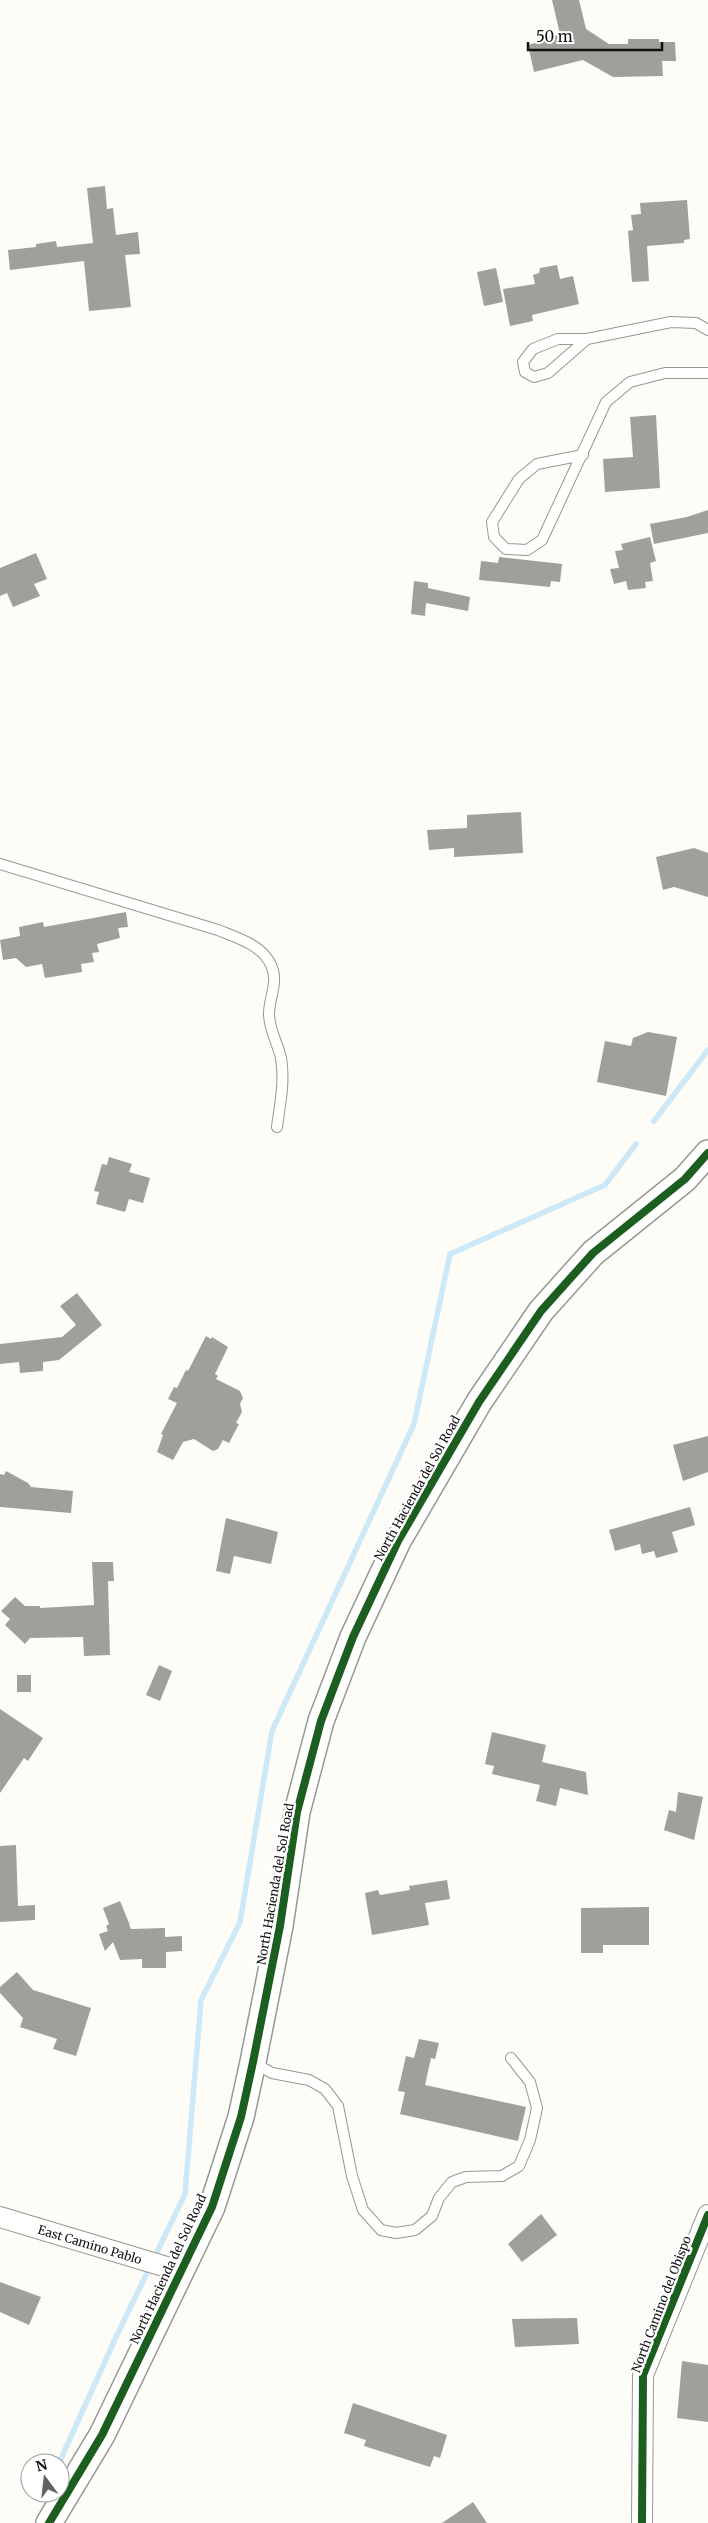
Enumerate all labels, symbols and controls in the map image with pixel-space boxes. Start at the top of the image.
scale bar [528,20,662,52]
text: 50 m [536,27,573,46]
street label: North Hacienda del Sol Road [371,1413,463,1563]
street label: North Hacienda del Sol Road [253,1802,297,1966]
street label: North Hacienda del Sol Road [127,2192,209,2346]
street label: East Camino Pablo [36,2221,144,2267]
street label: North Camino del Obispo [628,2234,694,2374]
north arrow [20,2453,70,2503]
text: N [34,2455,49,2476]

